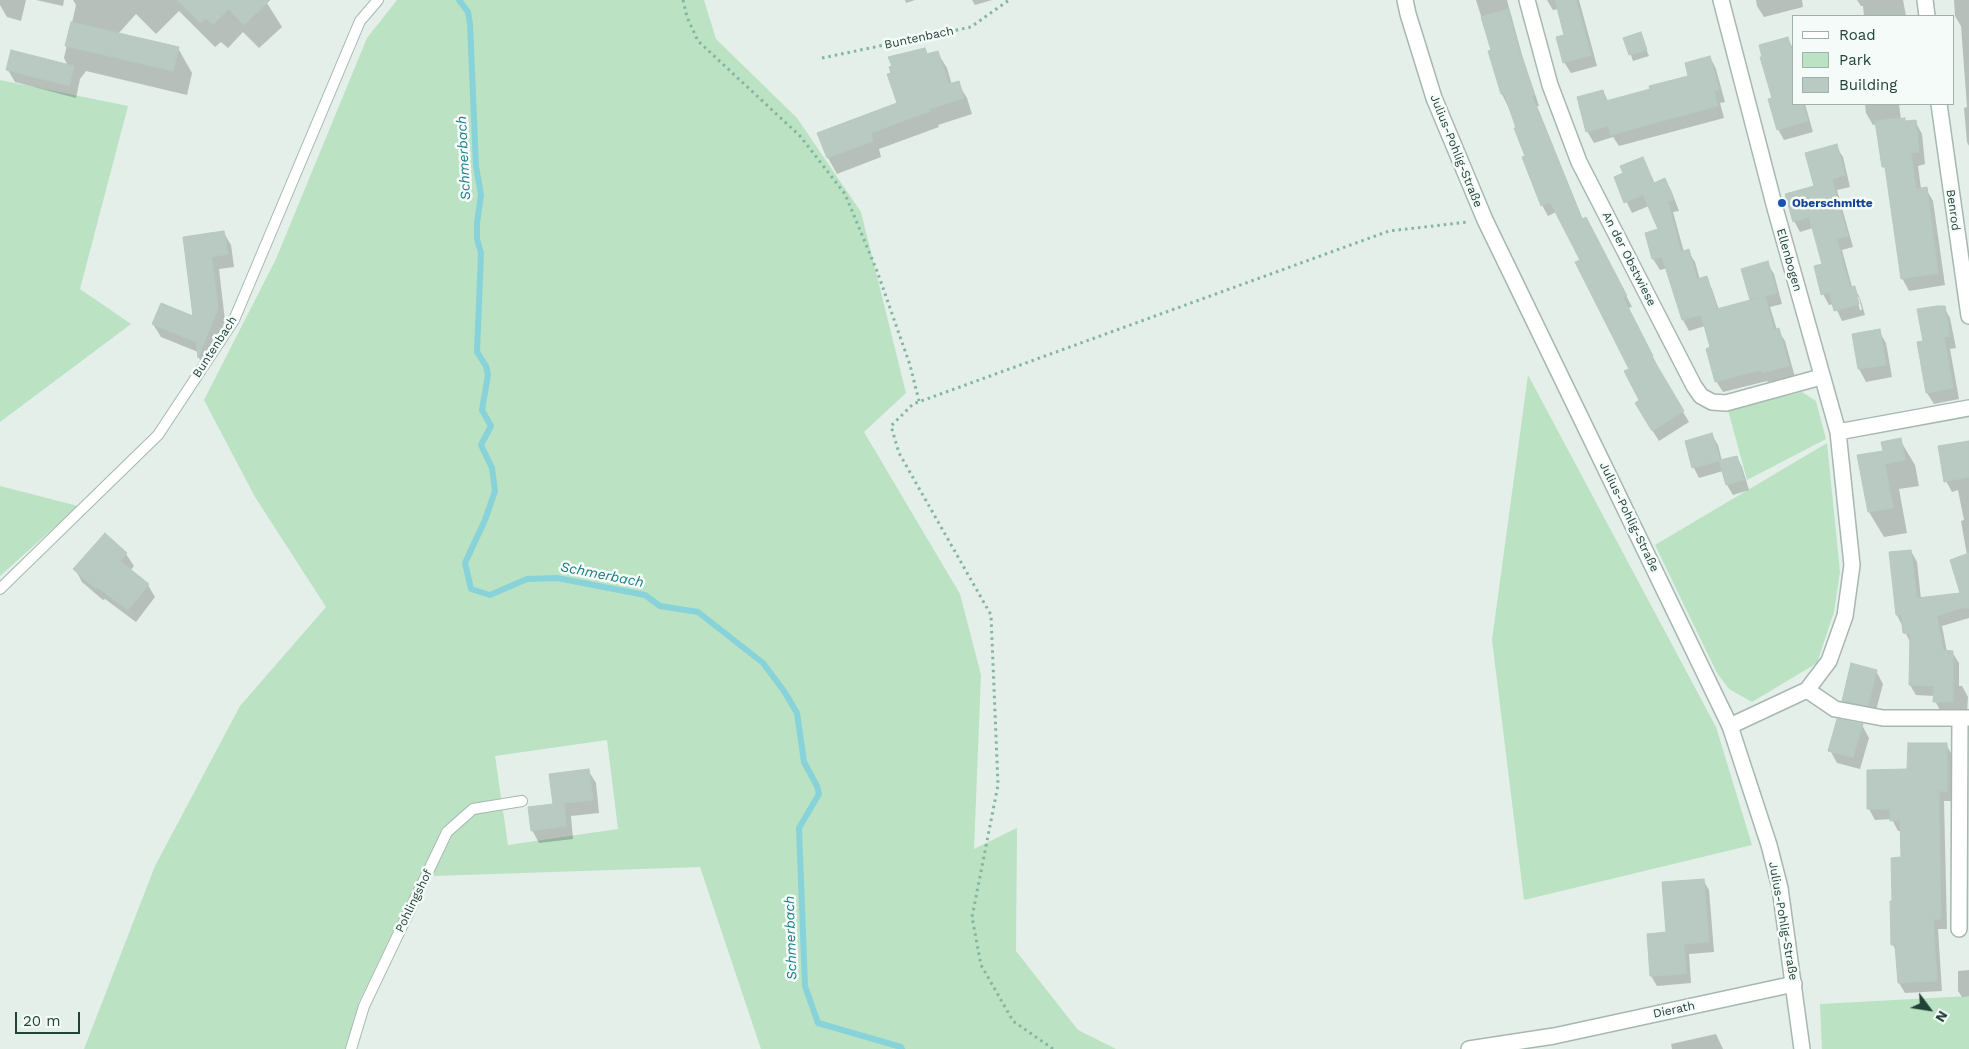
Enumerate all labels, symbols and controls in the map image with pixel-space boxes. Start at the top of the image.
legend [1792,15,1954,105]
street label: Buntenbach [883,24,955,52]
text: Road [1839,26,1876,44]
text: Park [1839,51,1871,69]
text: Building [1839,76,1897,94]
street label: Julius-Pohlig-Straße [1427,93,1485,209]
water label: Schmerbach [453,115,475,201]
street label: Benrod [1943,188,1963,232]
place label: Oberschmitte [1792,196,1873,210]
marker: Oberschmitte [1776,197,1788,209]
street label: An der Obstwiese [1599,209,1659,309]
street label: Ellenbogen [1773,227,1805,293]
street label: Buntenbach [190,314,240,380]
street label: Julius-Pohlig-Straße [1596,460,1662,574]
water label: Schmerbach [559,559,645,591]
street label: Julius-Pohlig-Straße [1765,861,1801,981]
street label: Pohlingshof [393,867,435,935]
water label: Schmerbach [781,895,801,981]
north arrow [1904,984,1954,1034]
street label: Dierath [1652,999,1696,1021]
scale bar [18,1002,82,1034]
text: N [1932,1008,1951,1025]
text: 20 m [23,1012,61,1030]

